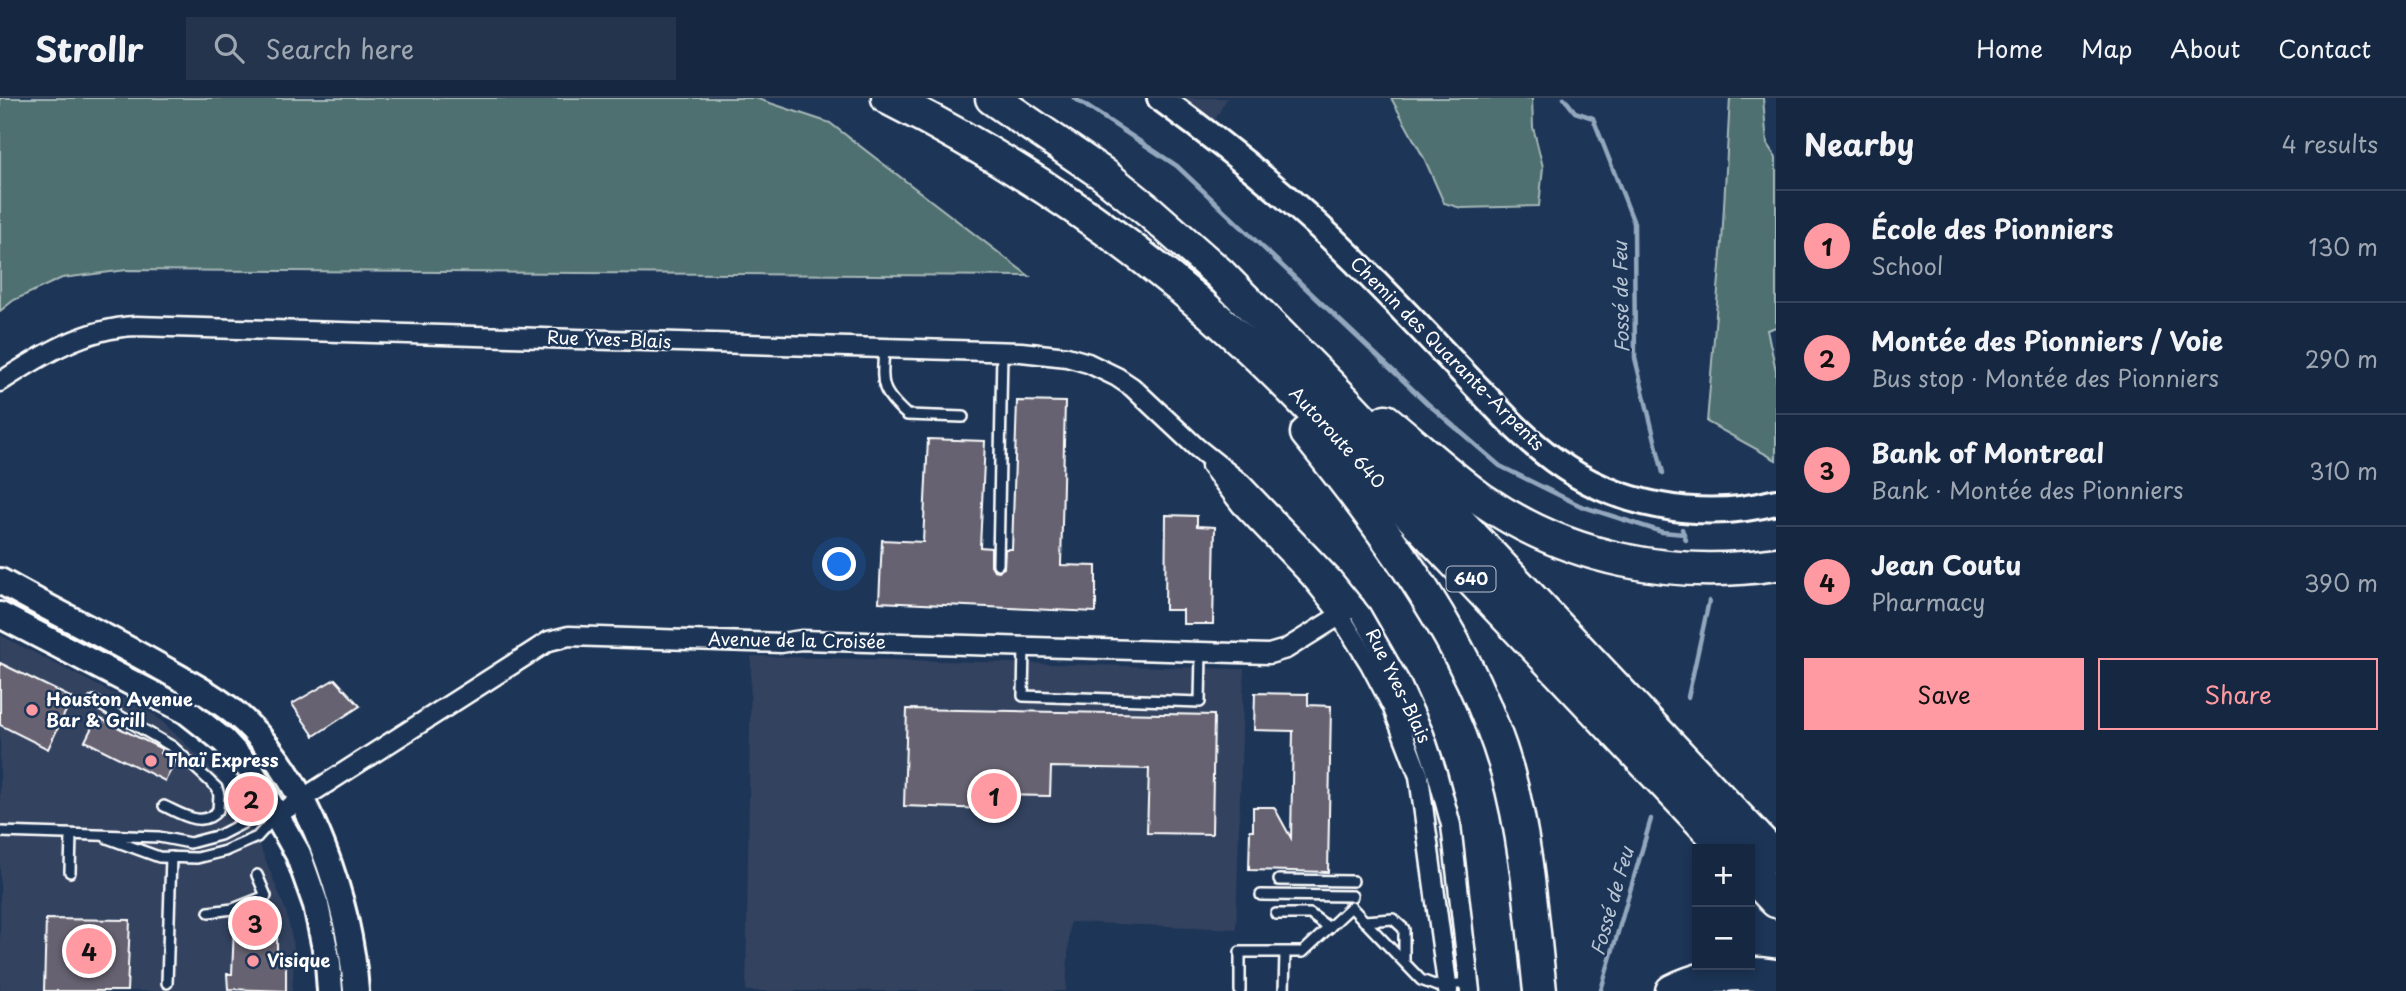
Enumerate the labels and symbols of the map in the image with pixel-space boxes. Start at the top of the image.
water label: Fossé de Feu [1605,240,1635,353]
street label: Chemin des Quarante-Arpents [1345,250,1551,456]
street label: Rue Yves-Blais [546,323,672,354]
street label: Autoroute 640 [1284,380,1392,494]
your location [822,547,856,581]
road number: 640 [1446,566,1496,592]
street label: Avenue de la Croisée [708,624,886,655]
street label: Rue Yves-Blais [1360,624,1439,747]
place label: Houston Avenue Bar & Grill [46,685,193,733]
marker: Houston Avenue Bar & Grill [24,702,40,718]
place label: Thaï Express [165,746,279,773]
marker: Thaï Express [143,753,159,769]
pin: 1 [971,770,1017,822]
pin: 2 [228,773,274,825]
water label: Fossé de Feu [1582,842,1640,958]
pin: 3 [232,897,278,949]
pin: 4 [66,925,112,977]
place label: Visique [267,946,331,973]
marker: Visique [245,953,261,969]

